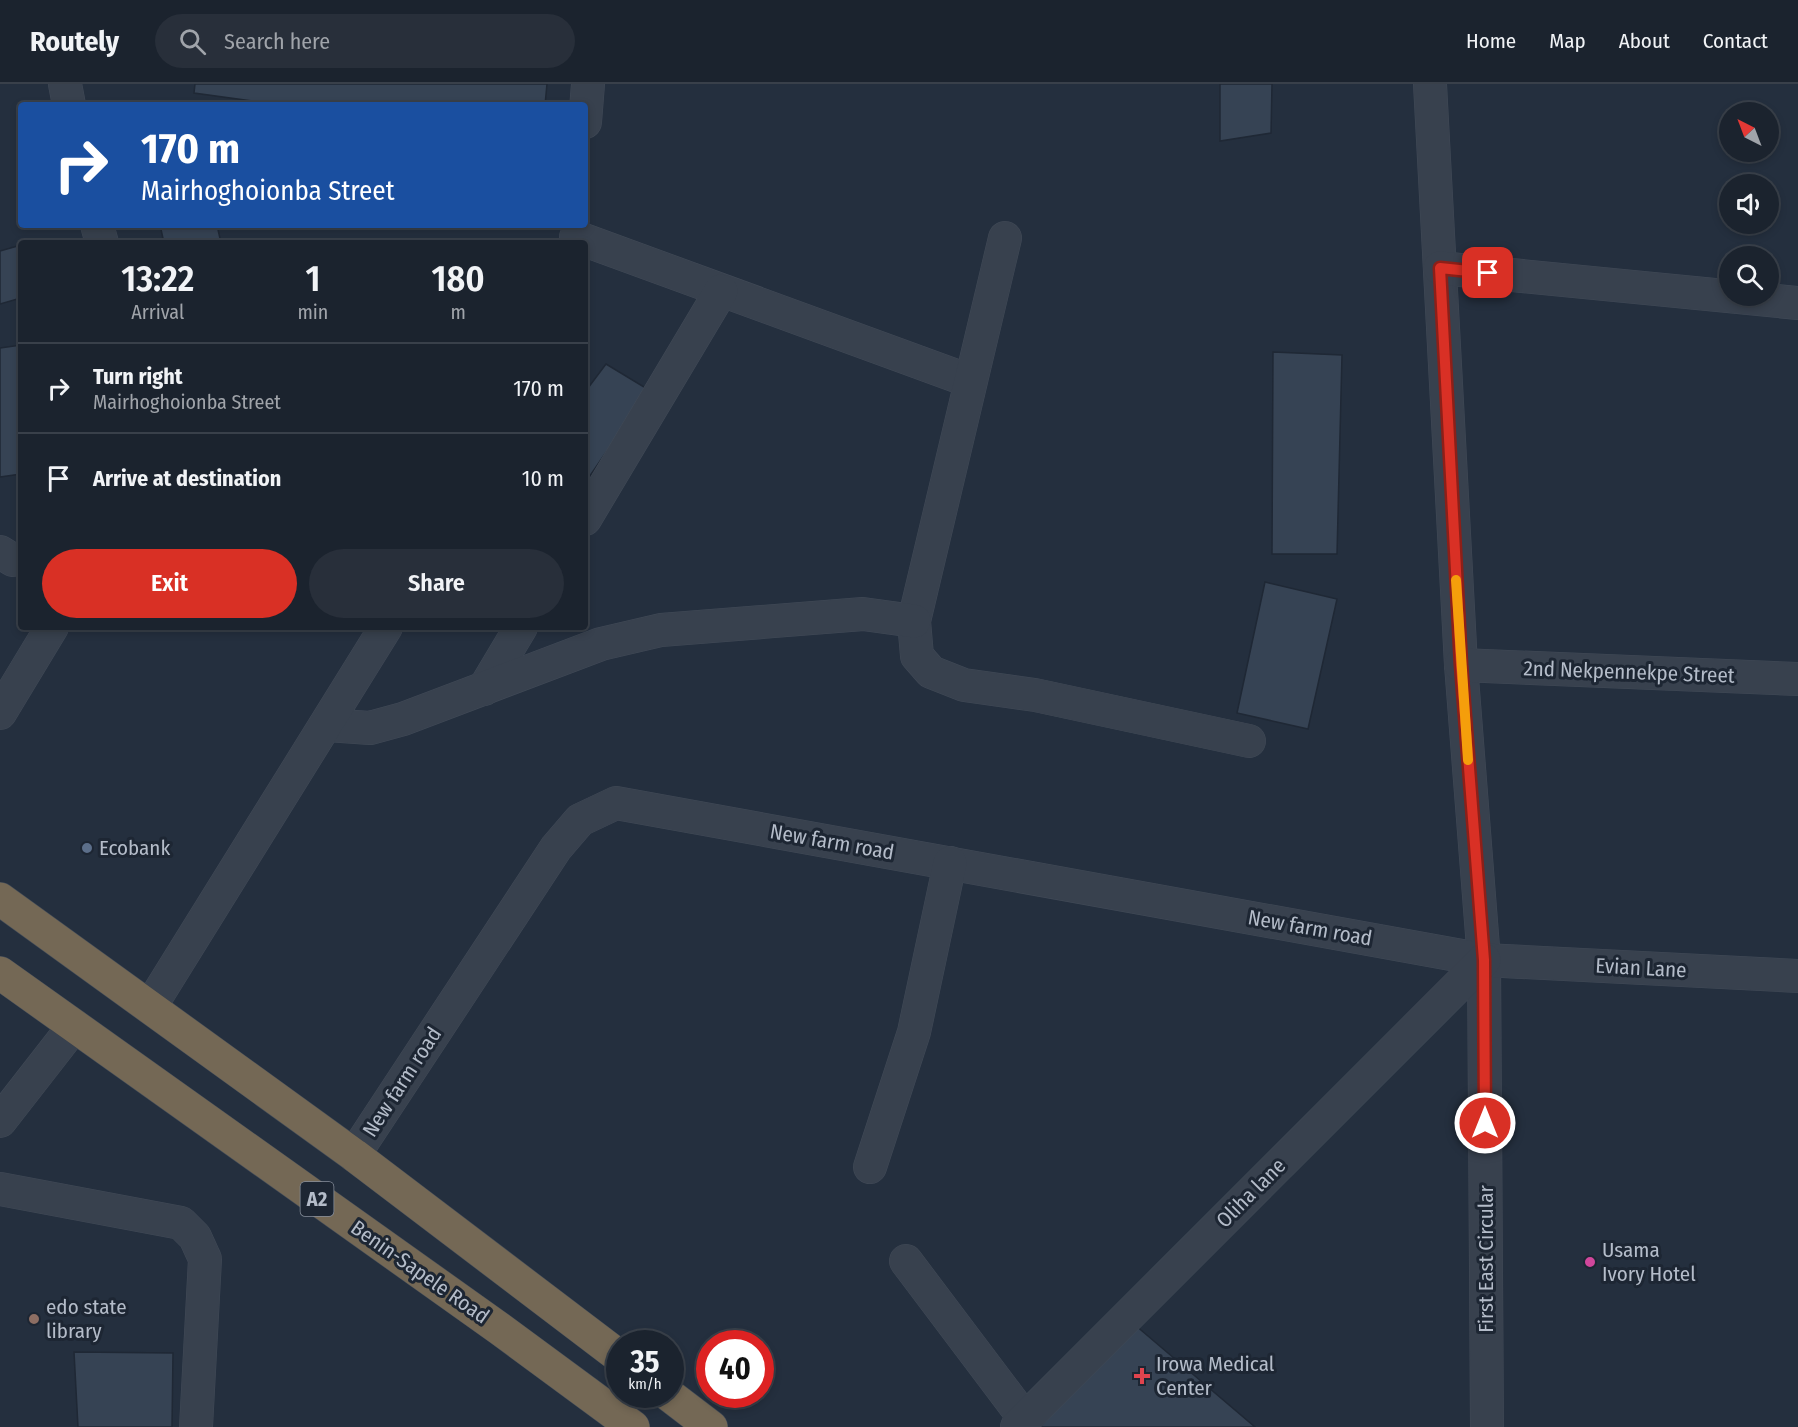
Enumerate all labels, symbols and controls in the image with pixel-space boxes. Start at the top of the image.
search box [155,14,575,68]
text: Routely [30,25,119,58]
icon: search [176,25,209,58]
text: Search here [224,28,330,55]
text: Home [1466,28,1516,54]
text: Map [1549,28,1586,54]
text: About [1619,28,1670,54]
text: Contact [1703,28,1768,54]
north arrow [1719,102,1779,162]
map controls [1719,102,1779,306]
text: 170 m [141,124,240,174]
icon: right [42,126,120,204]
button: sound [1719,174,1779,234]
text: Mairhoghoionba Street [141,175,395,207]
button: search [1719,246,1779,306]
pin [1462,247,1513,298]
icon: arrive [1471,256,1504,289]
text: 13:22 [121,257,194,301]
text: 1 [305,257,320,301]
text: 180 [432,257,485,301]
text: Arrival [131,300,184,324]
text: min [297,300,328,324]
text: m [450,300,466,324]
text: Turn right [93,363,182,390]
icon: right [42,372,75,405]
text: 170 m [513,375,564,402]
text: Mairhoghoionba Street [93,390,281,414]
icon: arrive [42,462,75,495]
text: Arrive at destination [93,465,281,492]
text: 10 m [522,465,564,492]
button: Exit [42,549,297,618]
button: Share [309,549,564,618]
street label: 2nd Nekpennekpe Street [1523,655,1735,689]
street label: New farm road [768,818,896,866]
place label: Ecobank [99,835,170,861]
marker: Ecobank [80,841,94,855]
street label: New farm road [1246,904,1374,952]
street label: Evian Lane [1595,953,1687,983]
street label: New farm road [357,1022,447,1142]
position arrow [1453,1091,1517,1155]
street label: Oliha lane [1211,1153,1291,1233]
road number: A2 [300,1182,334,1216]
street label: First East Circular [1473,1184,1499,1333]
street label: Benin-Sapele Road [346,1215,494,1329]
place label: Usama Ivory Hotel [1602,1237,1696,1287]
marker: Usama Ivory Hotel [1583,1255,1597,1269]
place label: edo state library [46,1294,127,1344]
marker: edo state library [27,1312,41,1326]
speed limit sign: 40 [696,1330,774,1408]
text: 35 [631,1344,659,1380]
place label: Irowa Medical Center [1156,1351,1275,1401]
marker: Irowa Medical Center [1133,1367,1151,1385]
text: km/h [628,1375,662,1393]

